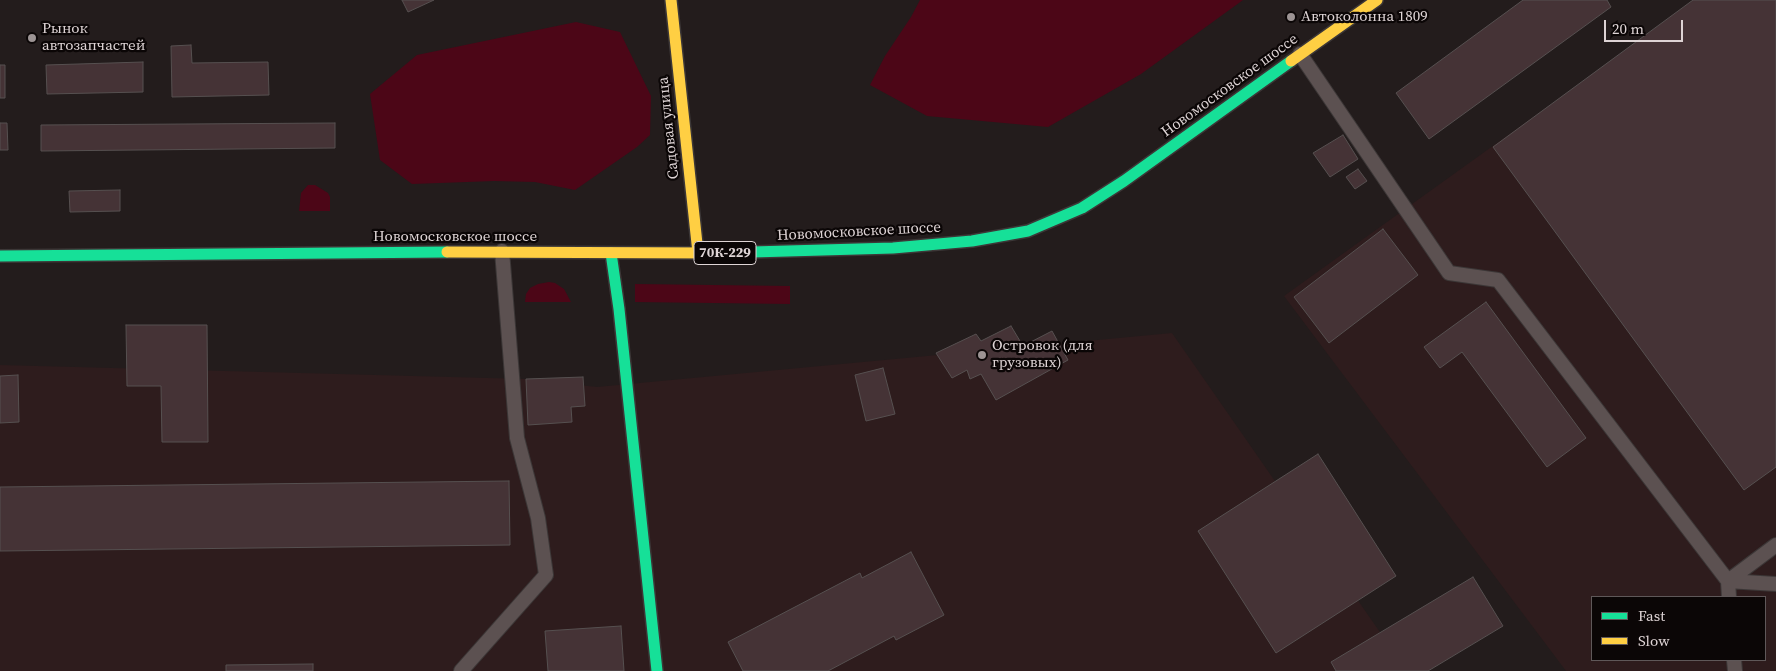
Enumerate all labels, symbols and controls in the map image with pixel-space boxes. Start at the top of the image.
place label: Автоколонна 1809 [1301,8,1428,26]
scale bar [1606,10,1685,42]
marker: Автоколонна 1809 [1285,11,1297,23]
text: 20 m [1612,18,1644,39]
place label: Рынок автозапчастей [42,20,145,55]
street label: Новомосковское шоссе [1158,30,1302,142]
marker: Рынок автозапчастей [26,32,38,44]
street label: Садовая улица [655,76,683,180]
street label: Новомосковское шоссе [777,219,941,245]
street label: Новомосковское шоссе [373,228,537,246]
road number: 70К-229 [694,242,756,264]
place label: Островок (для грузовых) [992,337,1093,372]
marker: Островок (для грузовых) [976,349,988,361]
legend [1591,596,1766,661]
text: Fast [1638,605,1665,626]
text: Slow [1638,630,1670,651]

